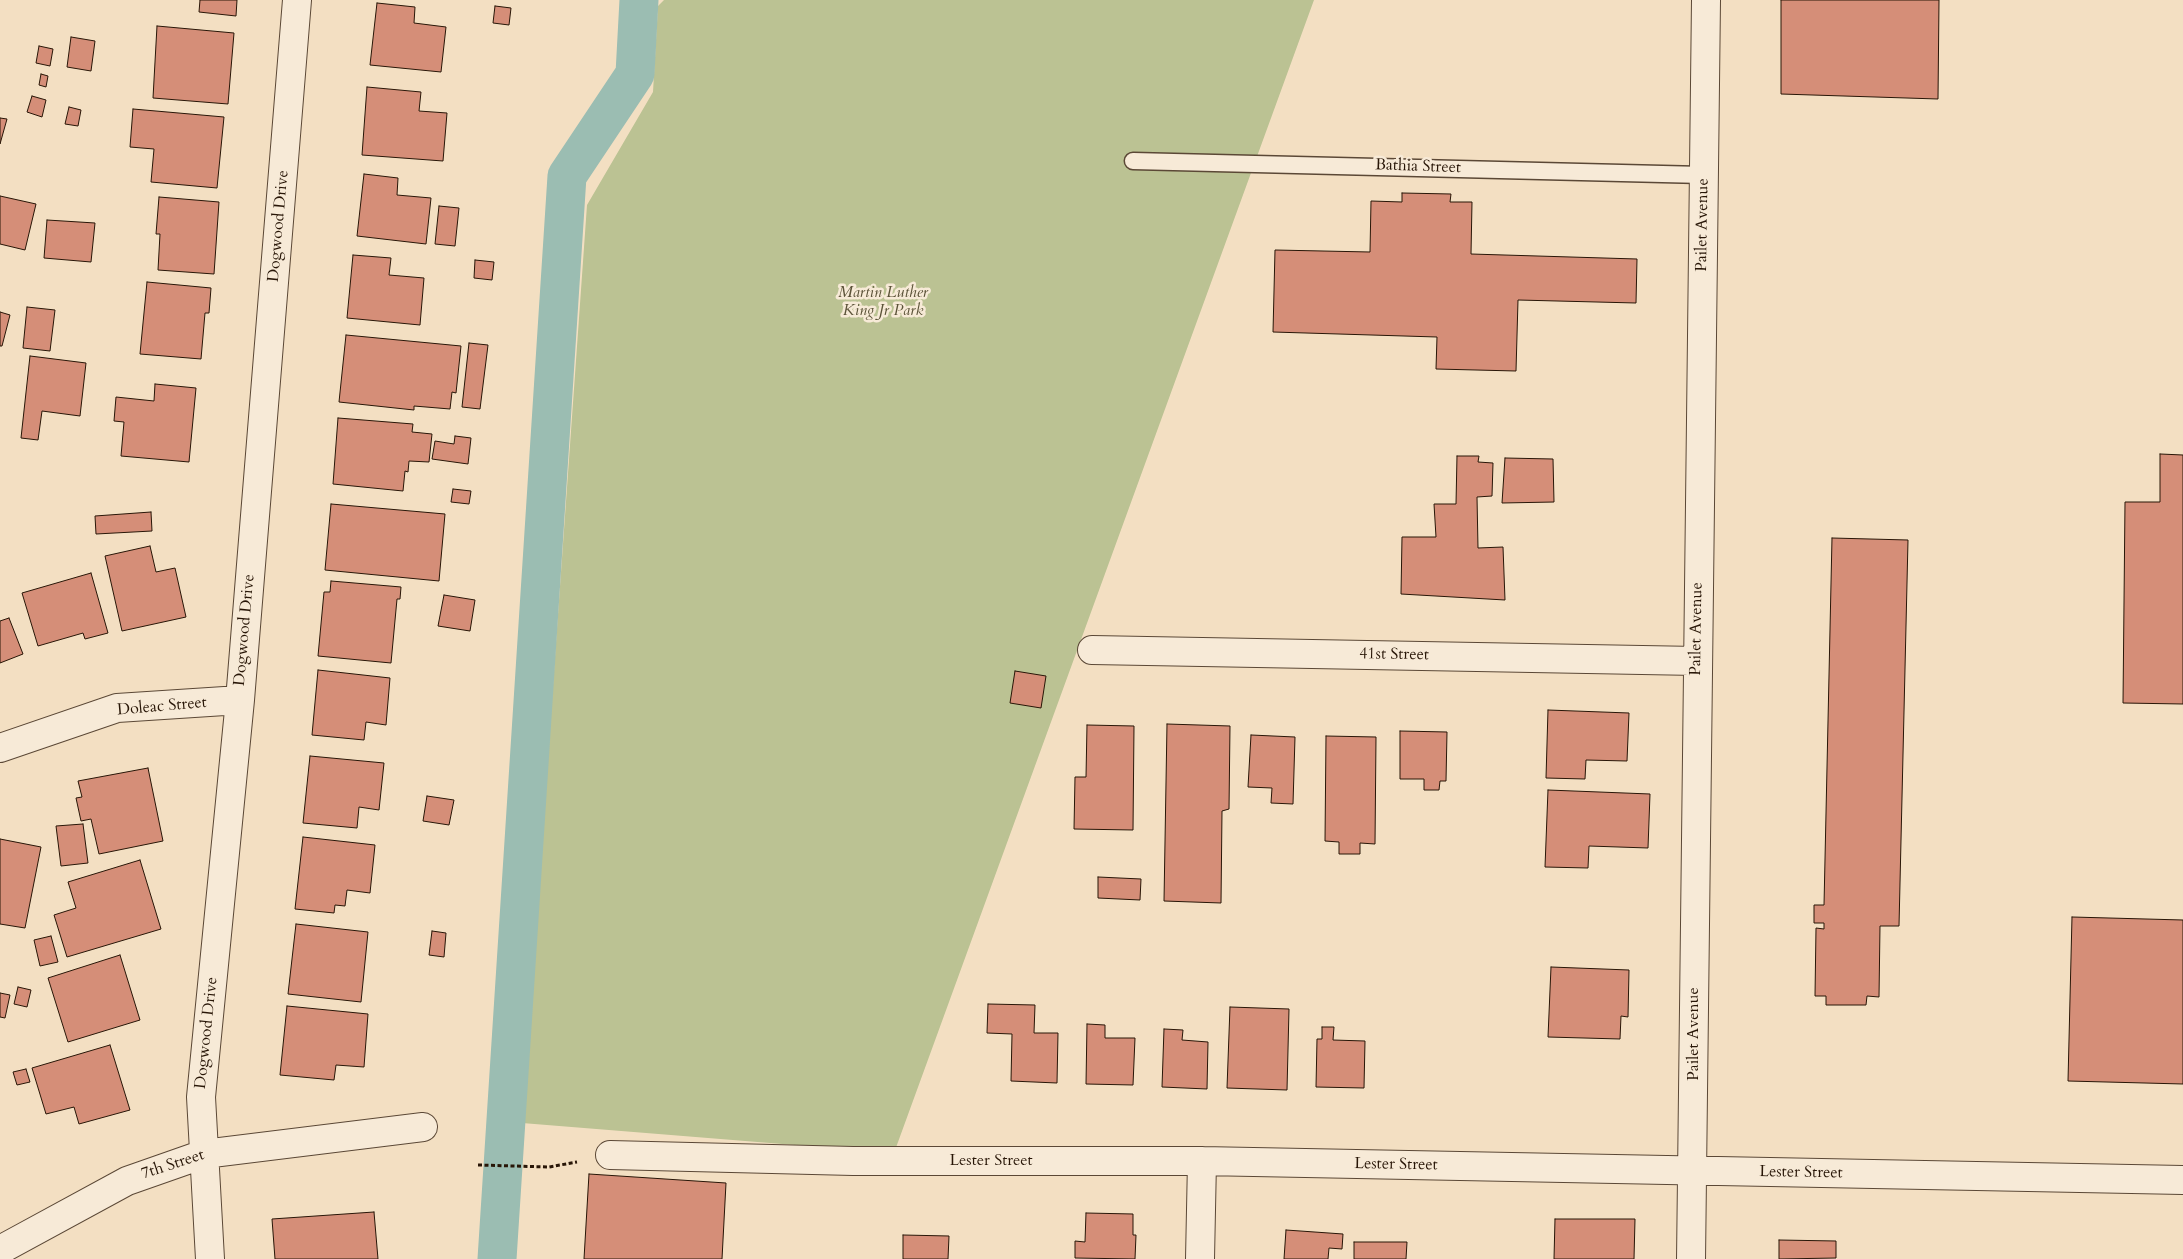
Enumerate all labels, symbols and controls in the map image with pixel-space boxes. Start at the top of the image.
street label: Bathia Street [1375,156,1461,178]
street label: Dogwood Drive [265,169,293,283]
street label: Pailet Avenue [1693,178,1713,272]
park label: Martin Luther King Jr Park [838,283,928,321]
street label: Dogwood Drive [231,573,259,687]
street label: Pailet Avenue [1687,582,1707,676]
street label: 41st Street [1359,645,1429,665]
street label: Doleac Street [116,694,208,720]
street label: Dogwood Drive [192,976,222,1090]
street label: Pailet Avenue [1684,987,1704,1081]
street label: 7th Street [139,1146,207,1184]
street label: Lester Street [949,1151,1033,1171]
street label: Lester Street [1354,1155,1438,1175]
street label: Lester Street [1759,1163,1843,1183]

